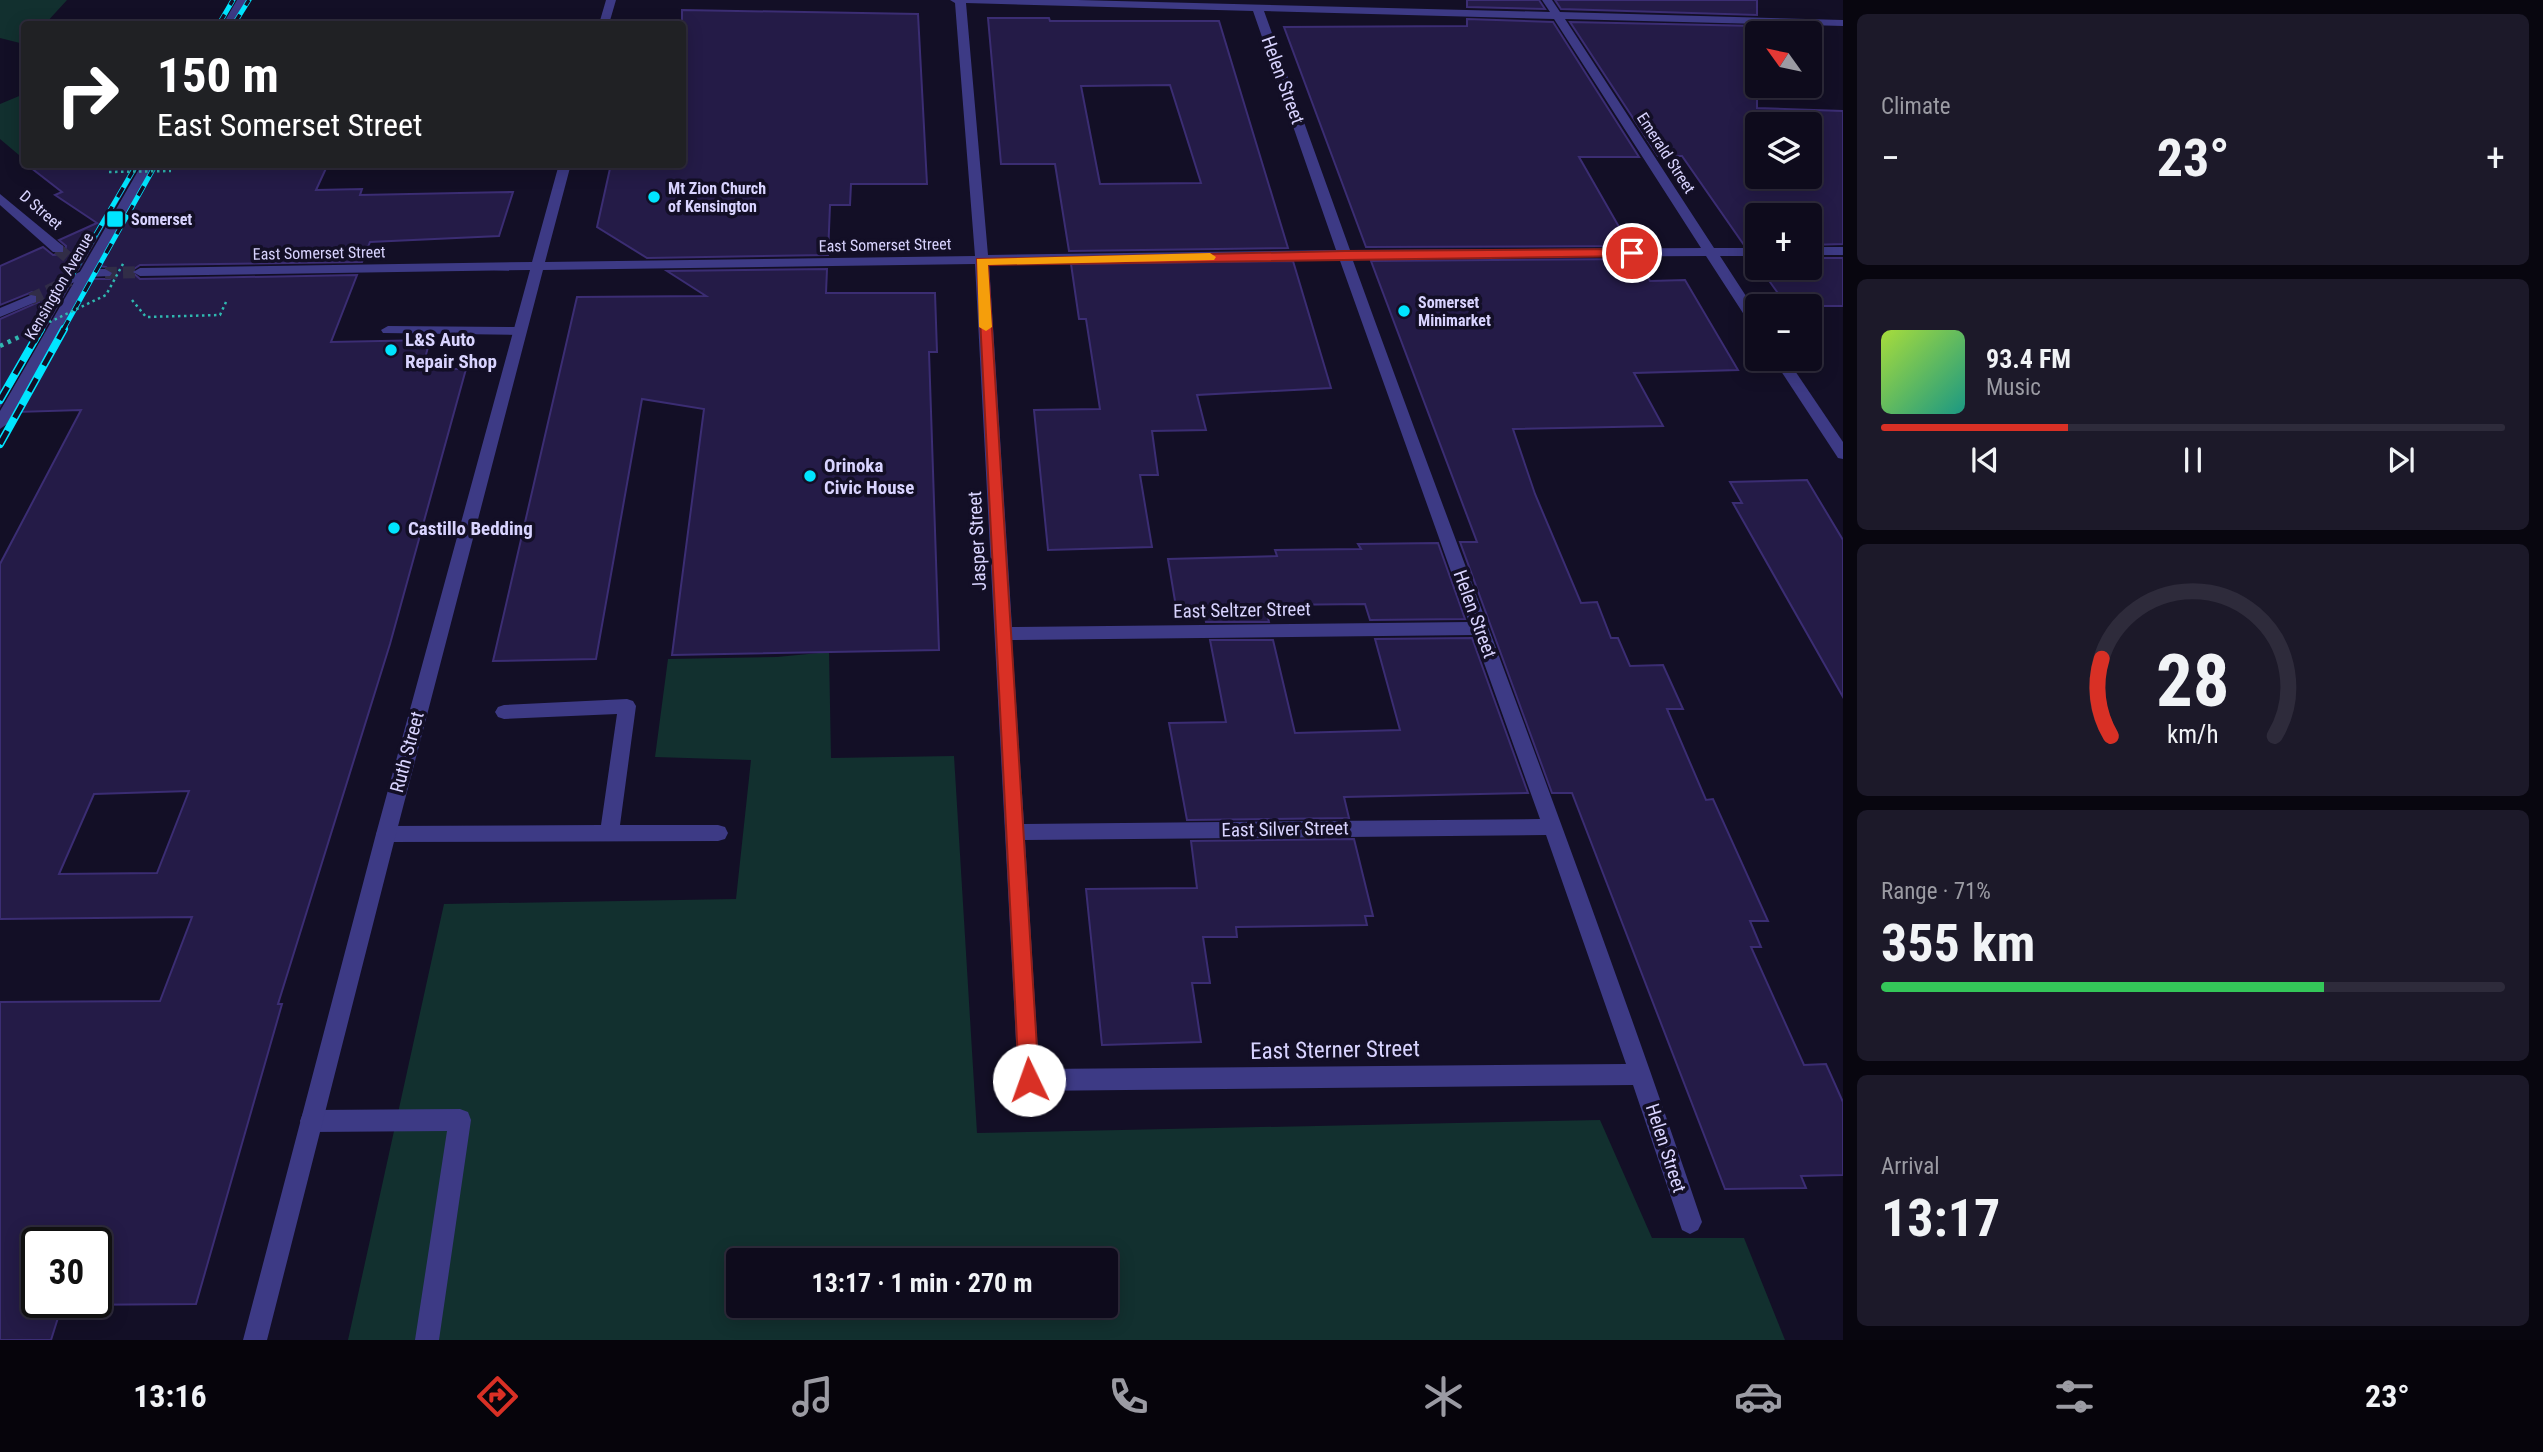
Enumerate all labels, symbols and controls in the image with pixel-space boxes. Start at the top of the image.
north arrow [1745,21,1822,98]
map controls [1745,21,1822,371]
street label: Helen Street [1256,33,1310,127]
text: 150 m [157,47,279,104]
icon: right [42,49,133,140]
text: Climate [1881,93,1951,120]
text: East Somerset Street [157,106,423,144]
street label: Emerald Street [1633,109,1699,197]
button: layers [1745,112,1822,189]
text: 23° [2157,128,2229,189]
text: − [1881,136,1900,180]
text: + [2486,136,2505,180]
place label: Mt Zion Church of Kensington [668,179,766,216]
street label: D Street [16,186,66,234]
marker: Mt Zion Church of Kensington [646,189,662,205]
button: + [1745,203,1822,280]
marker: Somerset [105,209,125,229]
place label: Somerset [131,210,192,229]
pin [1602,223,1662,283]
street label: Kensington Avenue [21,229,97,343]
street label: East Somerset Street [818,234,952,256]
icon: arrive [1613,234,1651,272]
street label: East Somerset Street [252,242,386,264]
place label: Somerset Minimarket [1418,293,1491,330]
button: − [1745,294,1822,371]
marker: Somerset Minimarket [1396,303,1412,319]
place label: L&S Auto Repair Shop [405,328,497,373]
marker: L&S Auto Repair Shop [383,342,399,358]
text: 93.4 FM [1986,344,2071,374]
text: Music [1986,374,2041,401]
icon: previous [1966,441,2004,479]
icon: pause [2174,441,2212,479]
icon: next [2382,441,2420,479]
place label: Orinoka Civic House [824,454,914,499]
marker: Orinoka Civic House [802,468,818,484]
street label: Jasper Street [963,491,991,591]
place label: Castillo Bedding [408,517,533,540]
marker: Castillo Bedding [386,520,402,536]
street label: Helen Street [1448,567,1502,661]
street label: East Seltzer Street [1173,597,1311,623]
text: 28 [2156,638,2230,724]
street label: Ruth Street [385,709,429,795]
text: km/h [2167,720,2219,749]
street label: East Silver Street [1221,816,1349,842]
text: Range · 71% [1881,878,1991,905]
text: 355 km [1881,913,2035,974]
street label: East Sterner Street [1250,1035,1420,1065]
position arrow [992,1043,1066,1117]
street label: Helen Street [1641,1101,1691,1195]
text: Arrival [1881,1153,1940,1180]
text: 13:17 [1881,1188,2000,1249]
speed limit sign: 30 [21,1227,112,1318]
text: 13:17 · 1 min · 270 m [812,1268,1032,1298]
icon: directions [473,1372,522,1421]
icon: music [788,1372,837,1421]
icon: phone [1104,1372,1153,1421]
icon: climate [1419,1372,1468,1421]
icon: car [1734,1372,1783,1421]
icon: filters [2050,1372,2099,1421]
text: 13:16 [133,1377,207,1415]
text: 23° [2365,1377,2410,1415]

